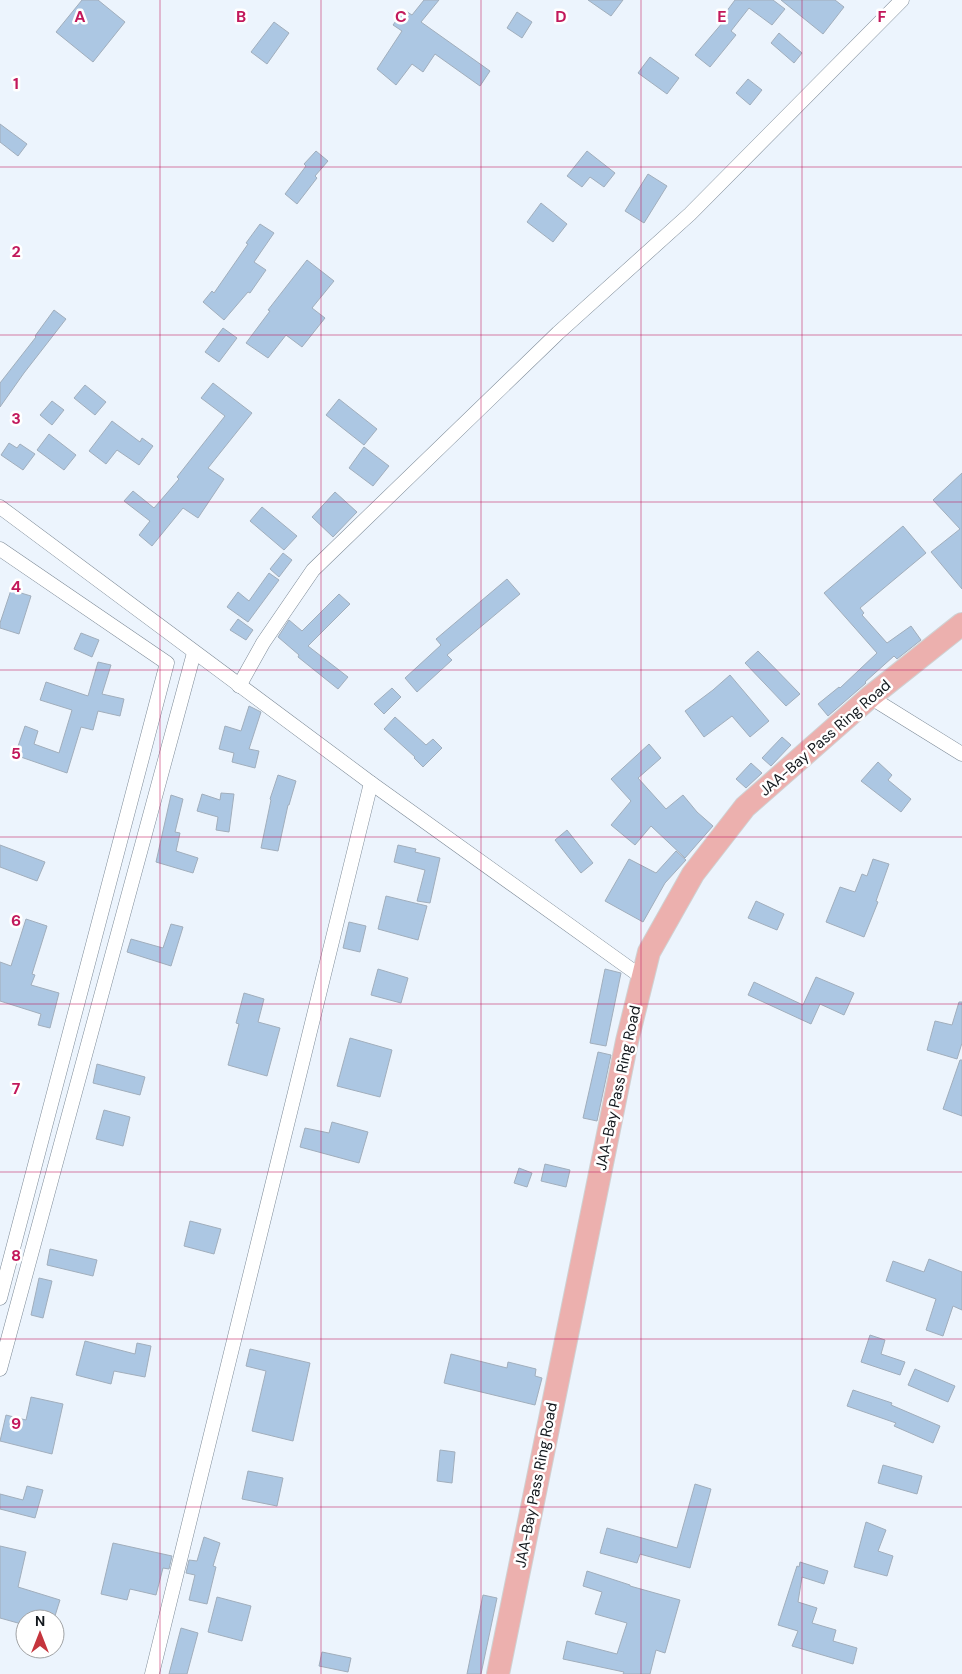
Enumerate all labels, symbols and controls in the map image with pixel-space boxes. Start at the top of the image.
text: A [74,6,86,27]
text: B [236,6,246,27]
text: C [395,6,407,27]
text: D [555,6,567,27]
text: E [717,6,727,27]
text: F [878,6,887,27]
text: 1 [13,73,19,94]
text: 2 [11,241,21,262]
text: 3 [11,408,21,429]
text: 4 [11,576,21,597]
street label: JAA-Bay Pass Ring Road [755,675,895,801]
text: 5 [11,743,21,764]
text: 6 [11,910,21,931]
street label: JAA-Bay Pass Ring Road [591,1004,645,1172]
text: 7 [12,1078,21,1099]
text: 8 [11,1245,21,1266]
street label: JAA-Bay Pass Ring Road [510,1401,562,1569]
text: 9 [11,1413,21,1434]
north arrow [15,1609,65,1659]
text: N [35,1612,45,1630]

